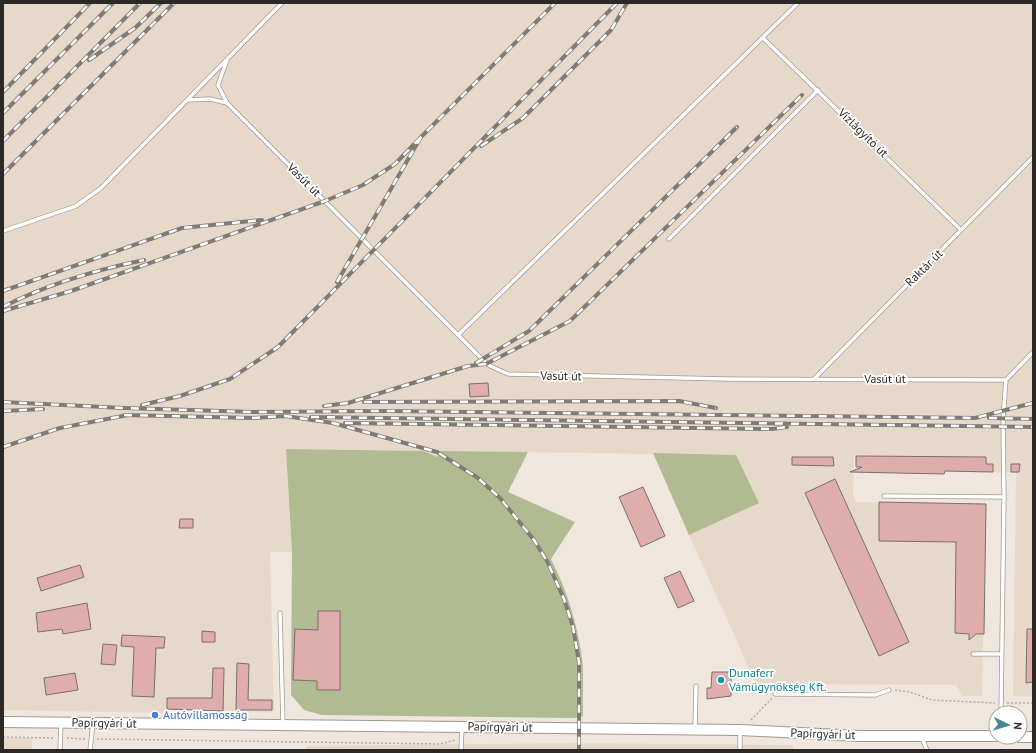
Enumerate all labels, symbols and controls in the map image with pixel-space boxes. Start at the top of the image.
street label: Vízlágyító út [835,104,891,160]
street label: Vasút út [284,159,324,200]
street label: Raktár út [902,246,945,289]
street label: Vasút út [539,368,582,383]
street label: Vasút út [863,371,906,386]
place label: Dunaferr Vámügynökség Kft. [728,665,827,694]
marker: Dunaferr Vámügynökség Kft. [716,675,726,685]
north arrow [988,705,1028,745]
place label: Autóvillamosság [163,707,247,722]
marker: Autóvillamosság [150,710,160,720]
street label: Papírgyári út [71,714,137,731]
street label: Papírgyári út [467,718,533,735]
text: N [1011,722,1025,730]
street label: Papírgyári út [790,725,856,742]

